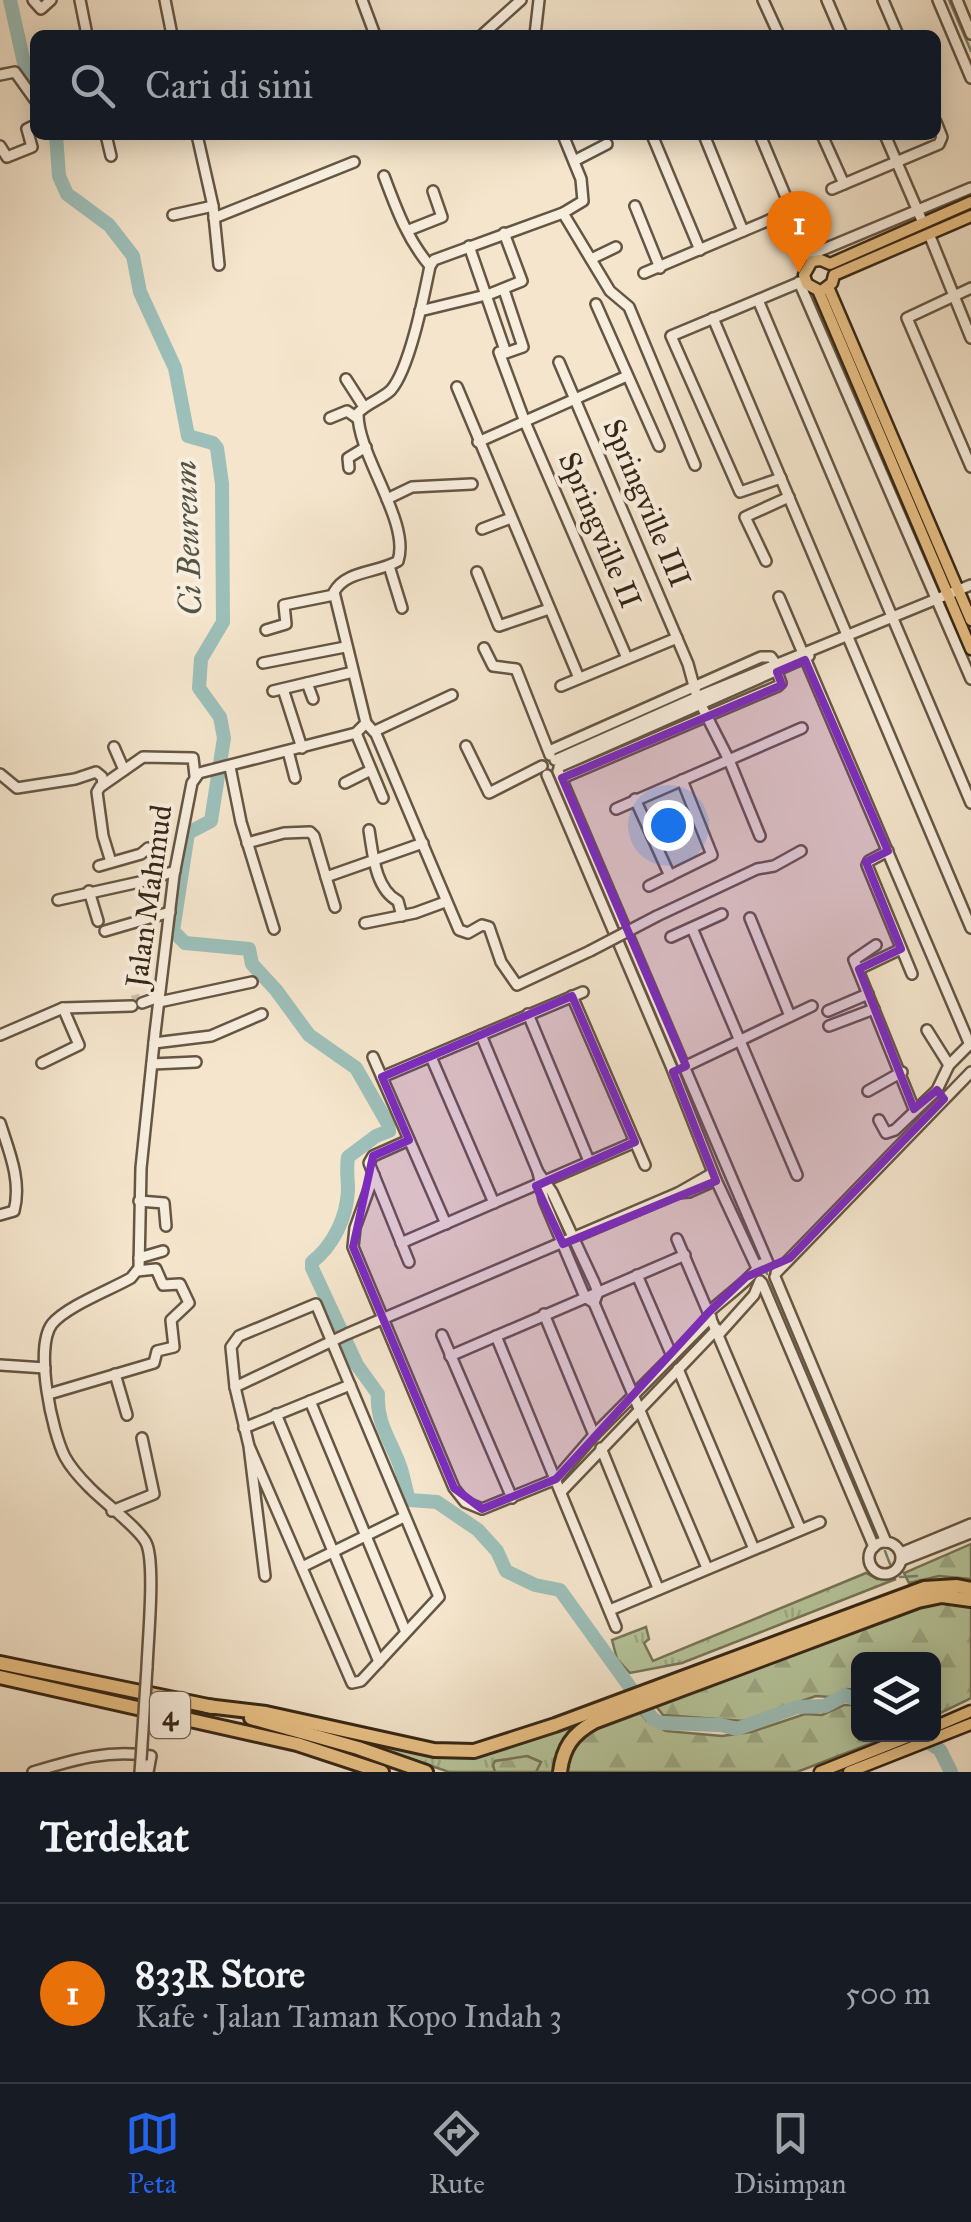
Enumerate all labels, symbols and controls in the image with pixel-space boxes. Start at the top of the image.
search box [30,30,941,140]
icon: search [65,58,120,113]
text: Cari di sini [145,62,313,108]
pin: 1 [766,190,832,273]
street label: Springville III [595,414,699,592]
street label: Springville II [551,447,649,613]
water label: Ci Beureum [166,459,210,616]
your location [643,800,694,851]
street label: Jalan Mahmud [118,802,180,993]
map controls [851,1652,941,1742]
button: layers [851,1652,941,1742]
road number: 4 [150,1692,190,1738]
text: Terdekat [40,1811,189,1863]
text: 833R Store [135,1951,305,1997]
text: 1 [66,1974,79,2013]
text: 500 m [845,1974,931,2013]
text: Kafe · Jalan Taman Kopo Indah 3 [135,1997,562,2036]
tab: Peta [125,2106,180,2201]
tab: Rute [429,2106,485,2201]
tab: Disimpan [734,2106,846,2201]

